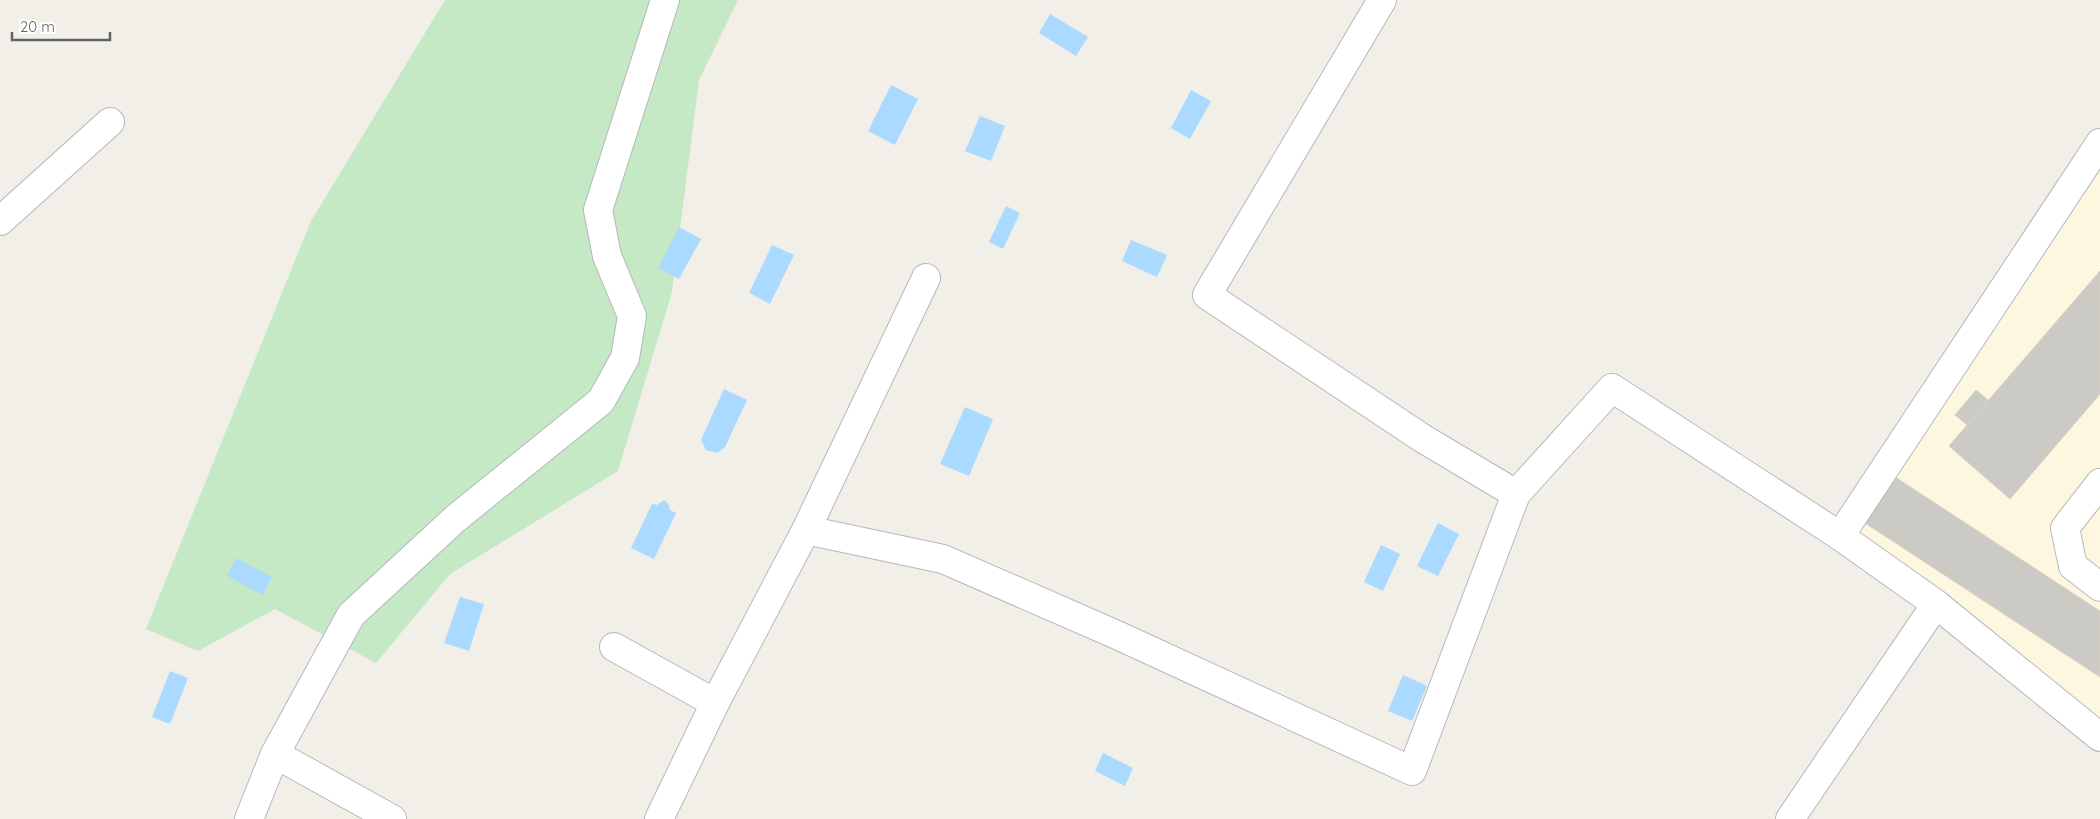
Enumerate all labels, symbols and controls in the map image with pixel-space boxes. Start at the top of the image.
scale bar [12,10,110,42]
text: 20 m [20,17,55,36]

